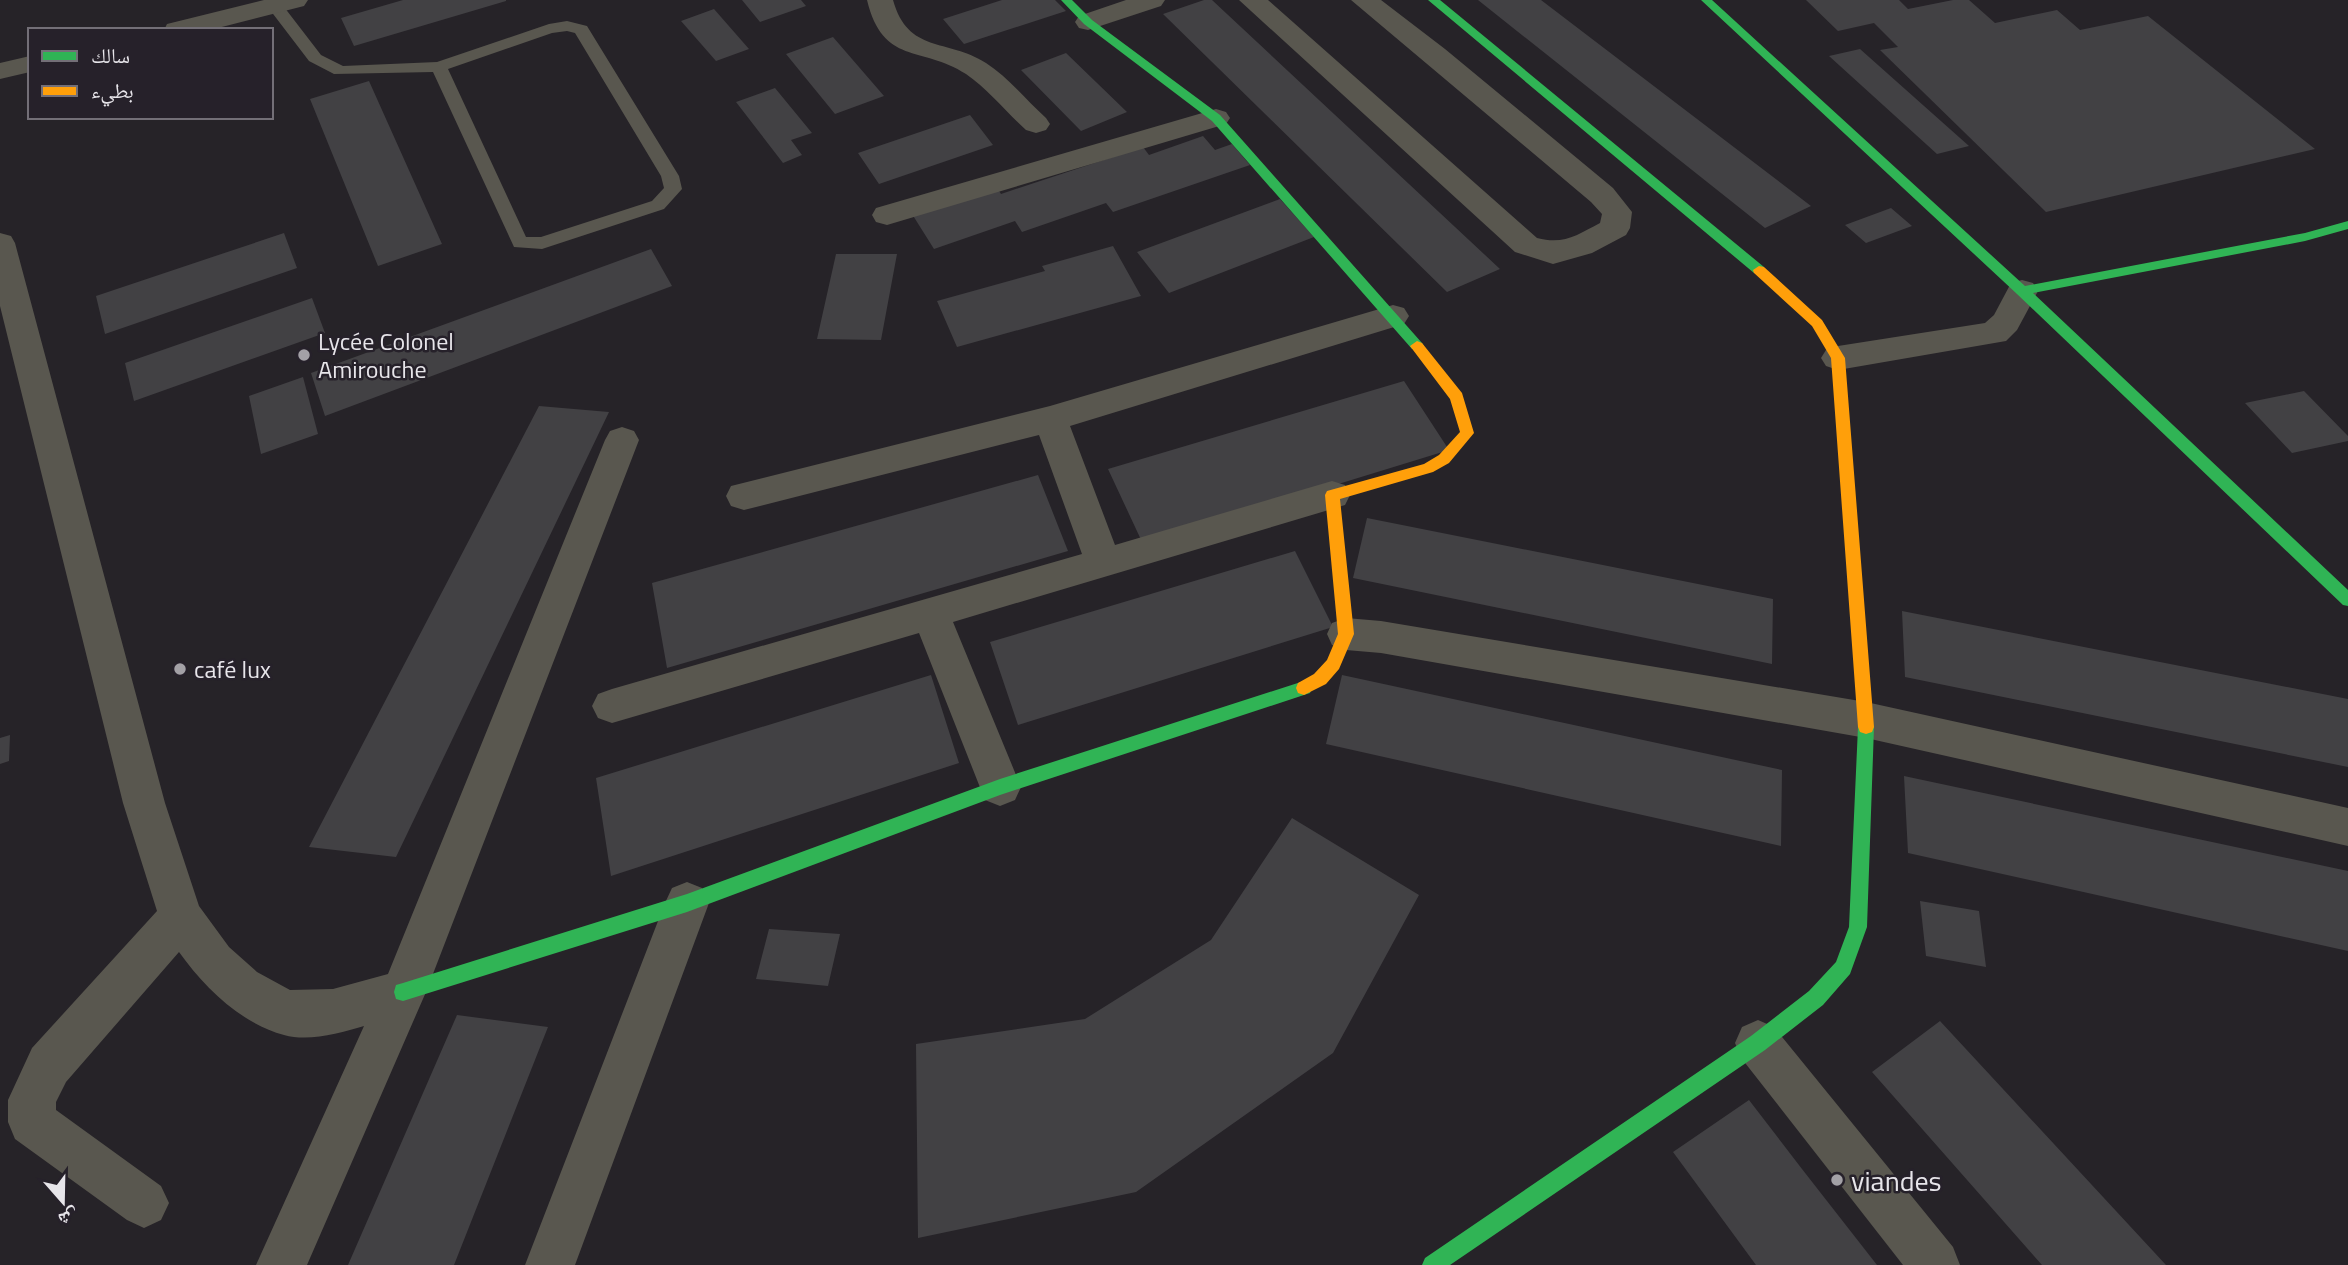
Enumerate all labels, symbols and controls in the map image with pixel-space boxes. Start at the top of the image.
legend [28,28,273,119]
text: سالك [91,39,130,71]
text: بطيء [91,74,134,107]
place label: Lycée Colonel Amirouche [318,323,454,387]
marker: Lycée Colonel Amirouche [296,347,312,363]
place label: café lux [194,651,271,687]
marker: café lux [172,661,188,677]
place label: viandes [1851,1159,1942,1202]
north arrow [28,1167,98,1237]
marker: viandes [1829,1172,1845,1188]
text: ش [55,1201,83,1236]

